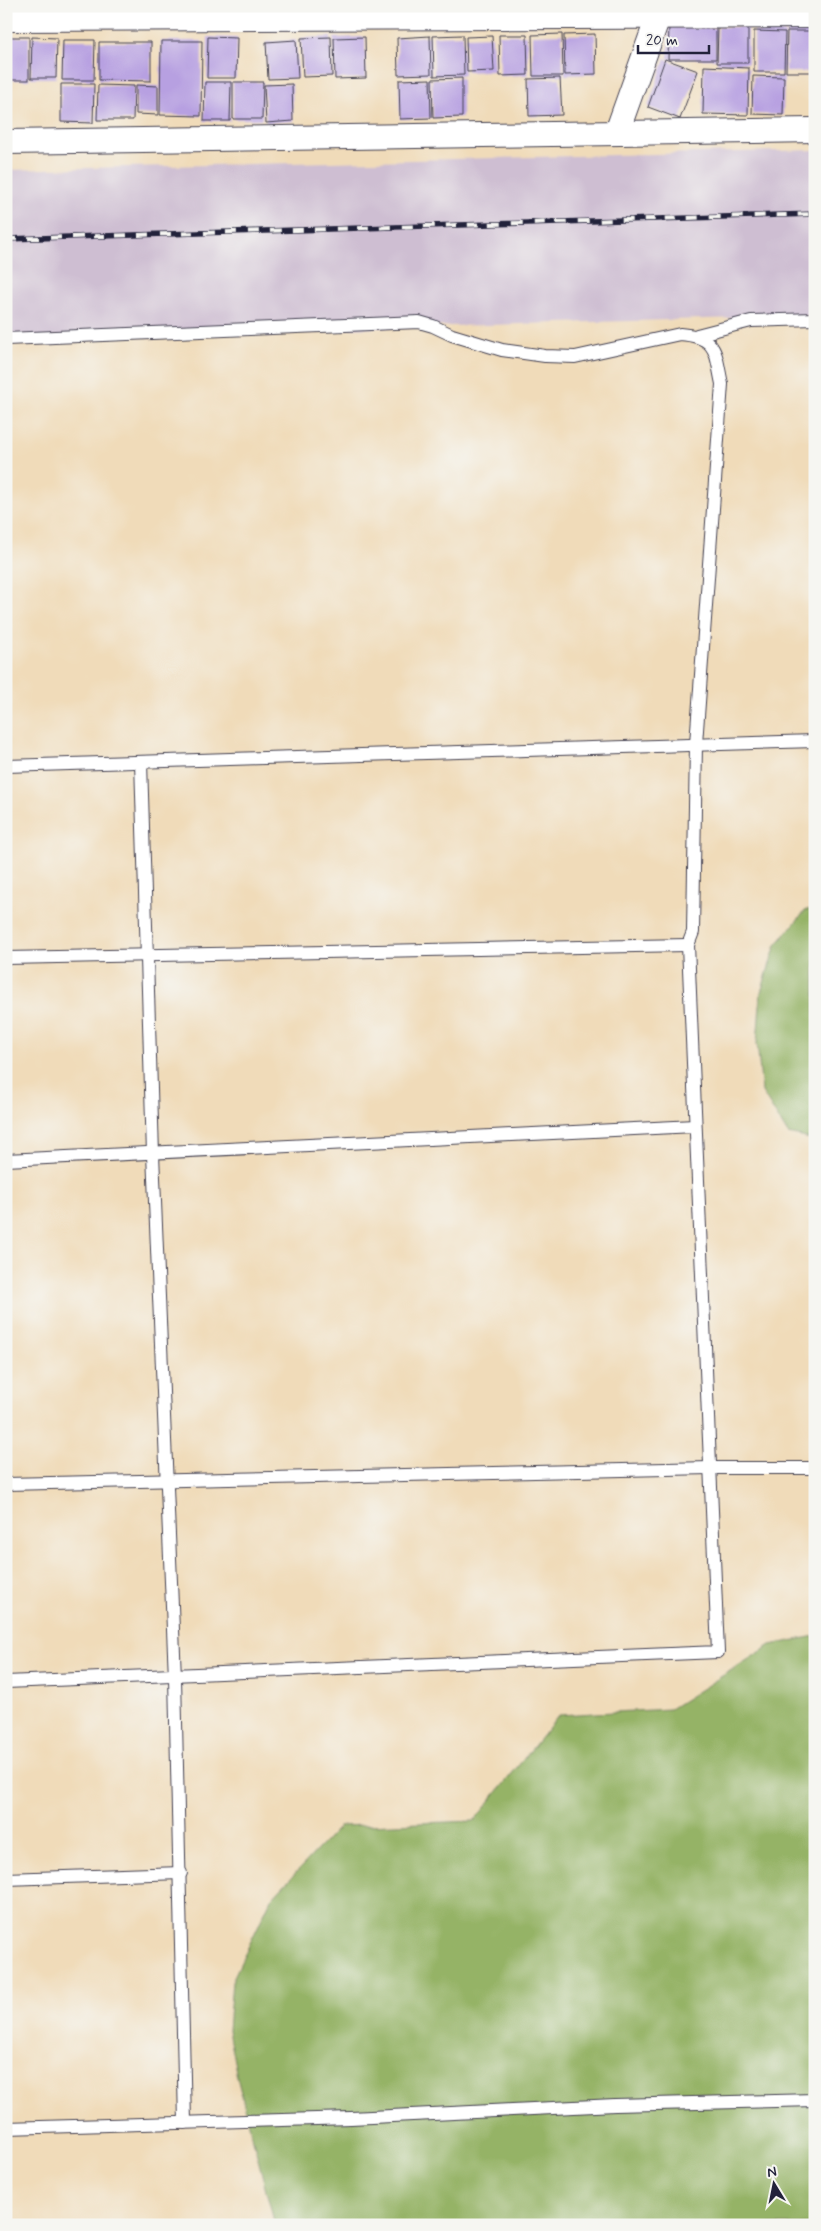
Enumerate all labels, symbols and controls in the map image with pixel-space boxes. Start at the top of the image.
scale bar [638,22,710,54]
text: 20 m [646,31,678,51]
north arrow [748,2158,798,2208]
text: N [766,2163,778,2182]

